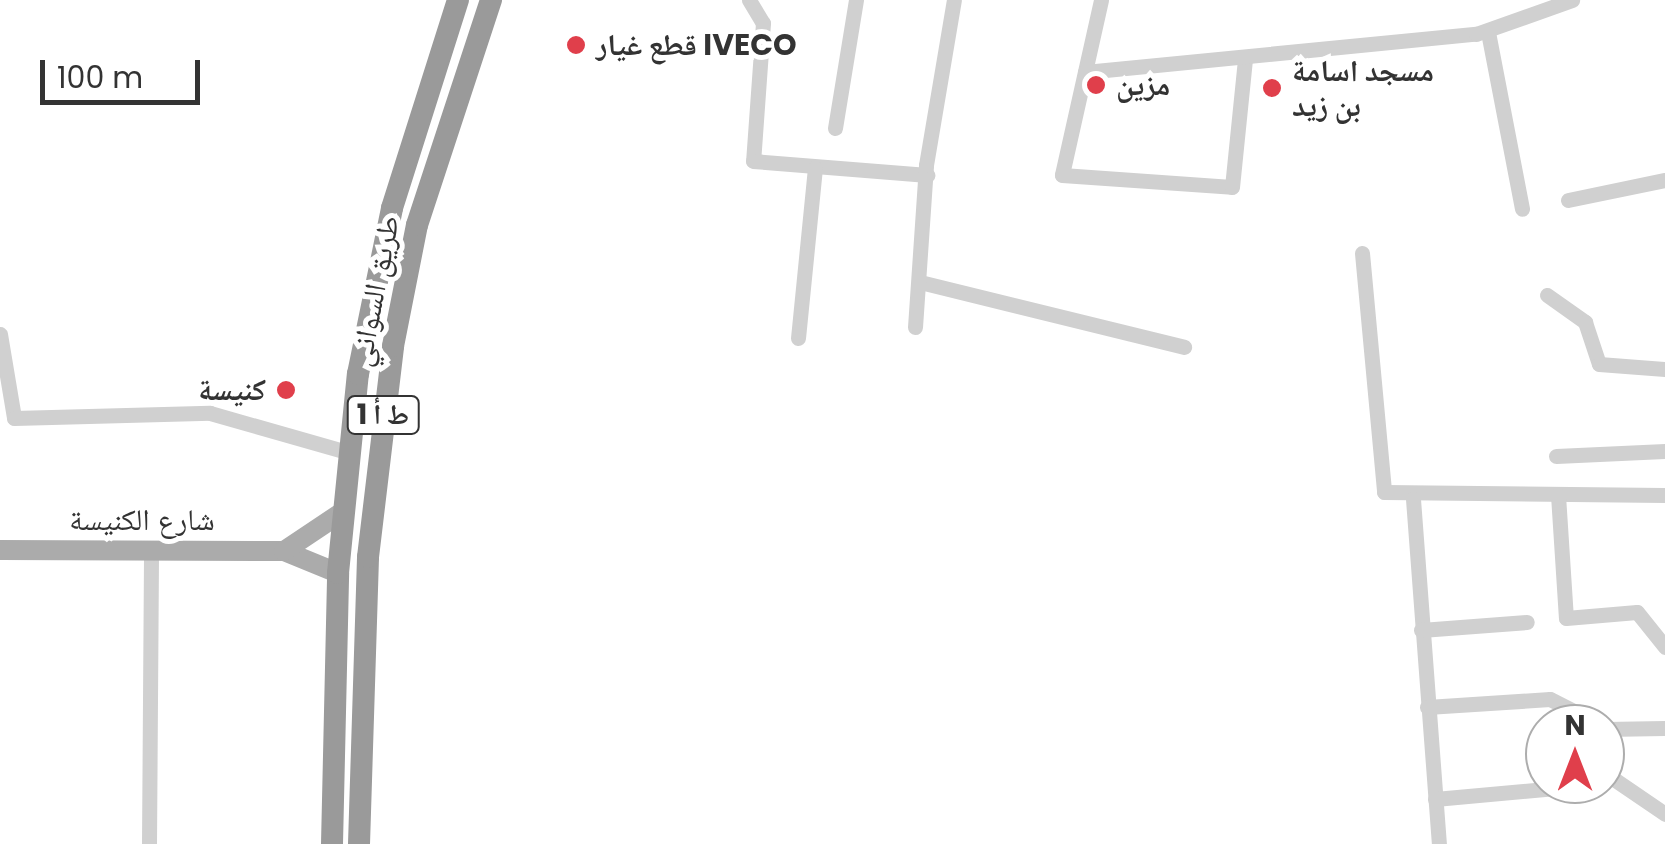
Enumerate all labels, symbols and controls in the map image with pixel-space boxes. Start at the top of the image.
place label: قطع غيار IVECO [596,27,797,63]
marker: قطع غيار IVECO [565,34,587,56]
scale bar [45,40,205,102]
place label: مسجد اسامة بن زيد [1292,53,1434,124]
text: 100 m [57,56,143,99]
place label: مزين [1116,67,1170,103]
marker: مزين [1085,74,1107,96]
marker: مسجد اسامة بن زيد [1261,77,1283,99]
street label: طريق السواني [343,213,407,369]
place label: كنيسة [198,372,266,408]
marker: كنيسة [275,379,297,401]
road number: ط أ 1 [346,392,420,438]
street label: شارع الكنيسة [69,502,215,538]
north arrow [1525,704,1625,804]
text: N [1564,706,1586,745]

